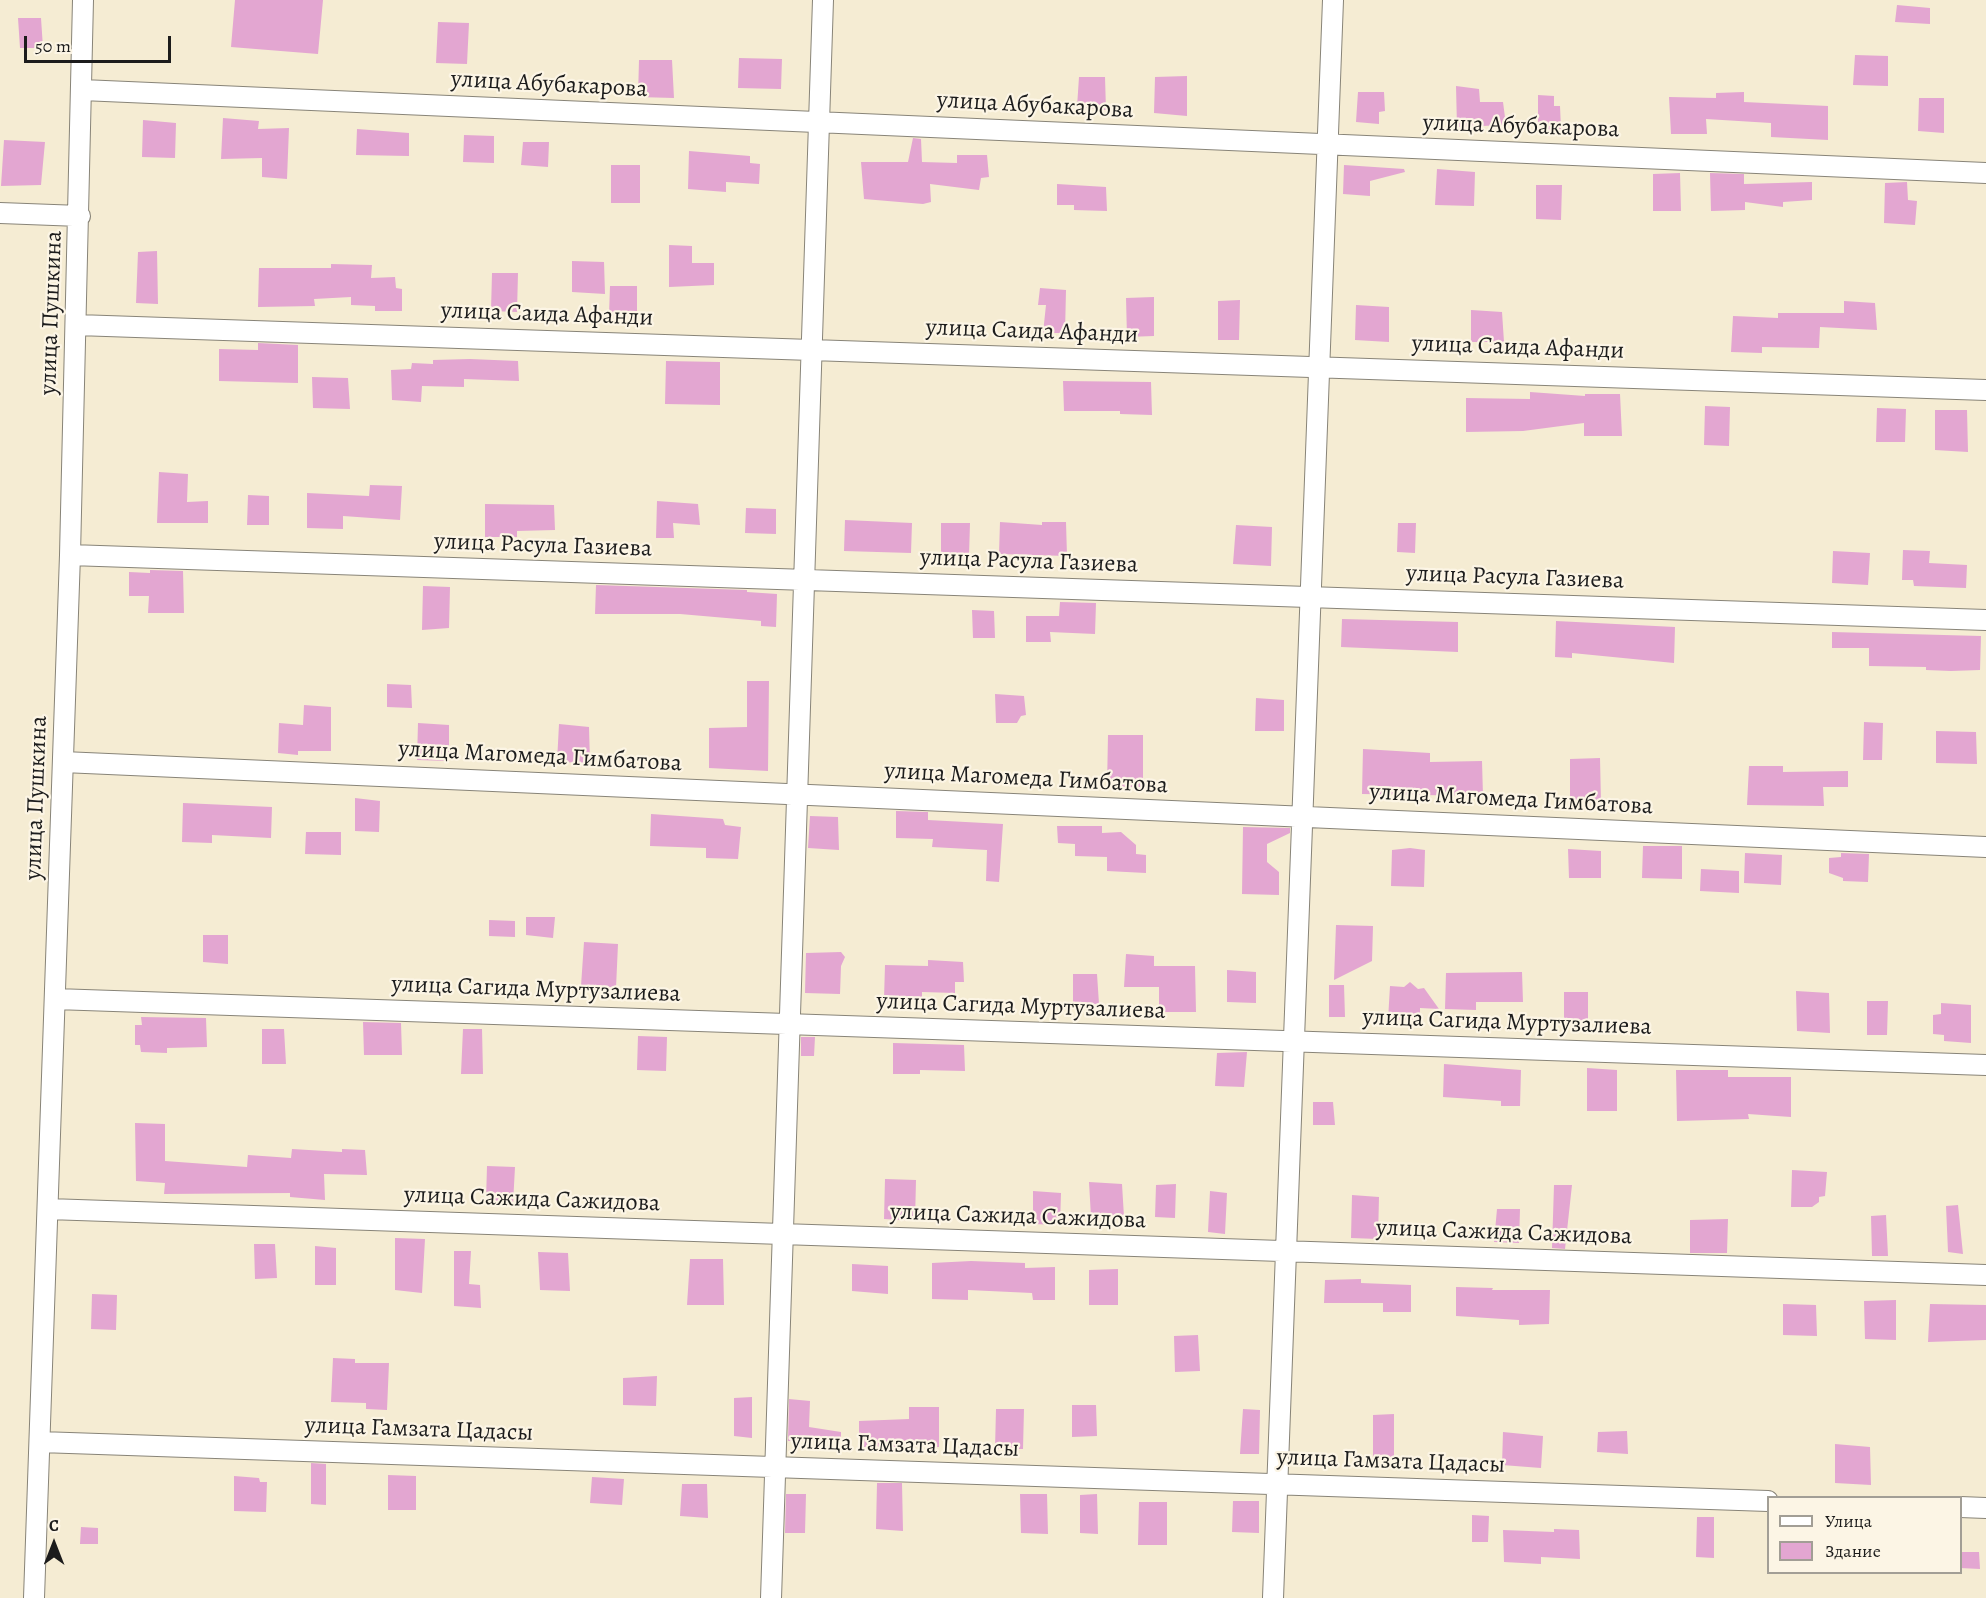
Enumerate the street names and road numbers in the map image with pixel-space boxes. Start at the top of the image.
street label: улица Абубакарова [450,65,648,105]
street label: улица Абубакарова [936,86,1134,126]
street label: улица Абубакарова [1422,109,1620,145]
street label: улица Пушкина [35,230,69,396]
street label: улица Саида Афанди [440,297,654,333]
street label: улица Саида Афанди [925,314,1139,350]
street label: улица Саида Афанди [1411,330,1625,366]
street label: улица Расула Газиева [434,528,652,564]
street label: улица Расула Газиева [920,544,1138,580]
street label: улица Расула Газиева [1406,560,1624,596]
street label: улица Пушкина [20,715,54,881]
street label: улица Магомеда Гимбатова [397,735,683,779]
street label: улица Магомеда Гимбатова [883,757,1169,801]
street label: улица Магомеда Гимбатова [1368,778,1654,822]
street label: улица Сагида Муртузалиева [391,971,681,1009]
street label: улица Сагида Муртузалиева [876,988,1166,1026]
street label: улица Сагида Муртузалиева [1362,1004,1652,1042]
street label: улица Сажида Сажидова [403,1181,661,1219]
street label: улица Сажида Сажидова [889,1198,1147,1236]
street label: улица Сажида Сажидова [1375,1214,1633,1252]
street label: улица Гамзата Цадасы [304,1412,534,1448]
street label: улица Гамзата Цадасы [790,1428,1020,1464]
street label: улица Гамзата Цадасы [1276,1444,1506,1480]

